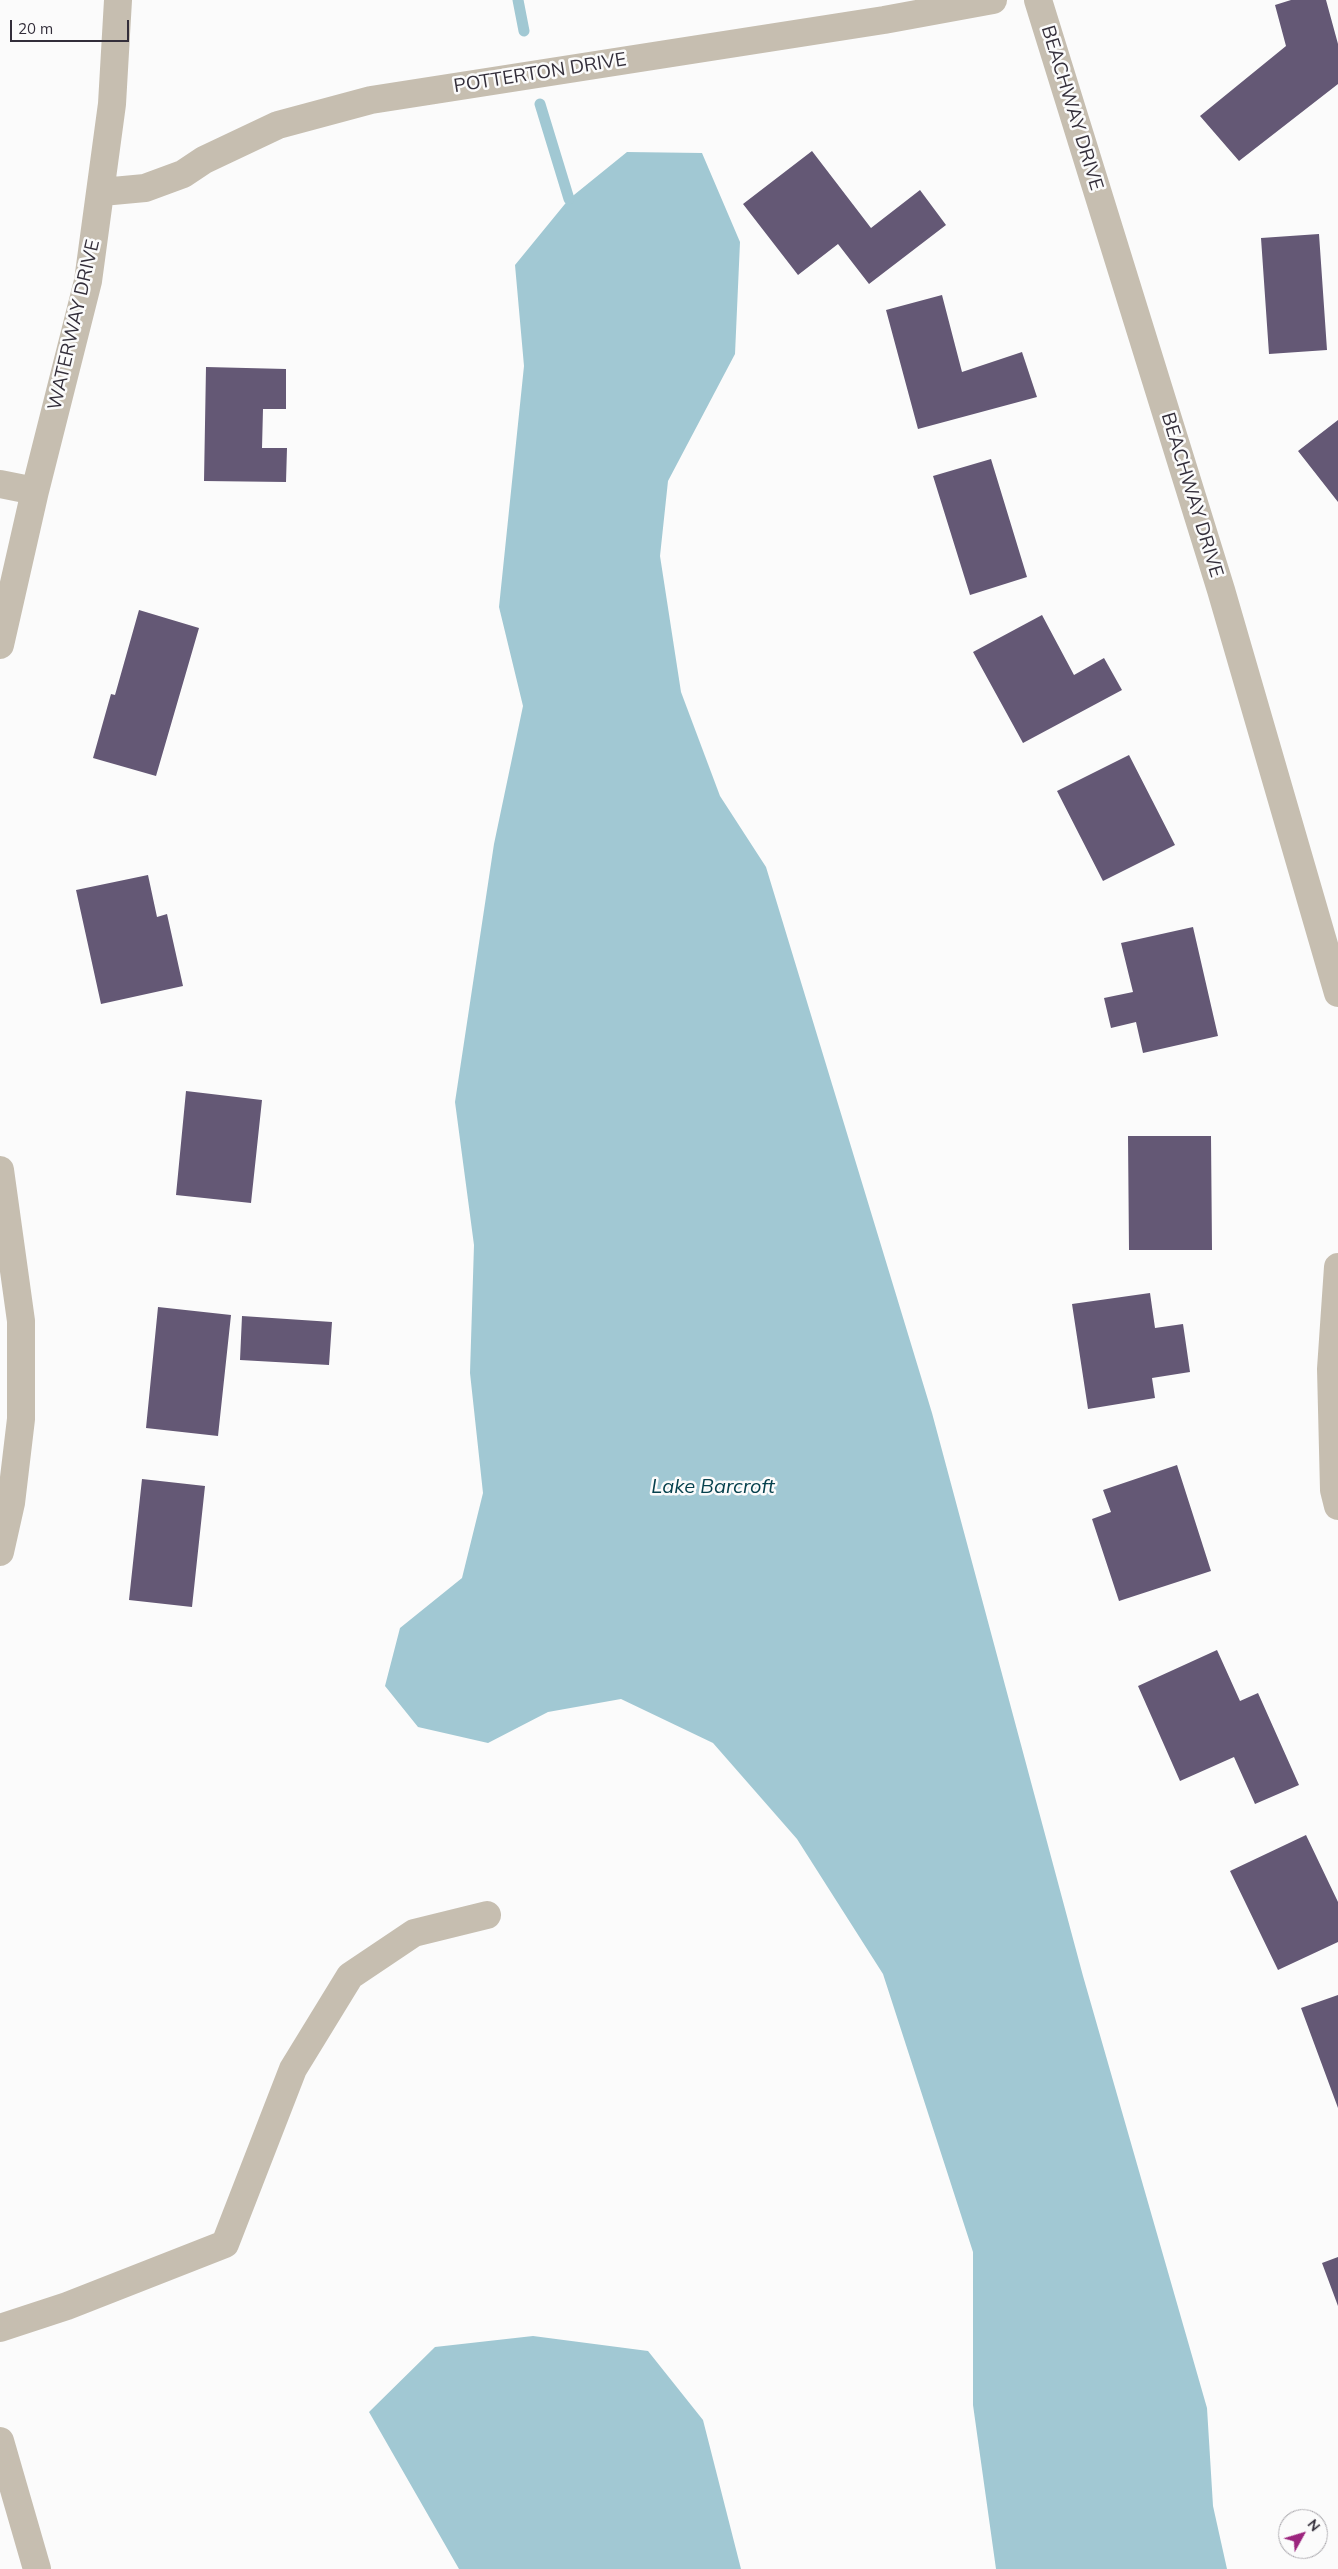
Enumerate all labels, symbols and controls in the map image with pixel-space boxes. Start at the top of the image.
scale bar [12,10,131,42]
text: 20 m [18,19,53,38]
street label: BEACHWAY DRIVE [1036,23,1108,193]
street label: POTTERTON DRIVE [452,48,628,98]
street label: WATERWAY DRIVE [43,238,105,412]
street label: BEACHWAY DRIVE [1156,410,1228,580]
water label: Lake Barcroft [651,1475,775,1499]
north arrow [1278,2509,1328,2559]
text: N [1304,2515,1324,2535]

